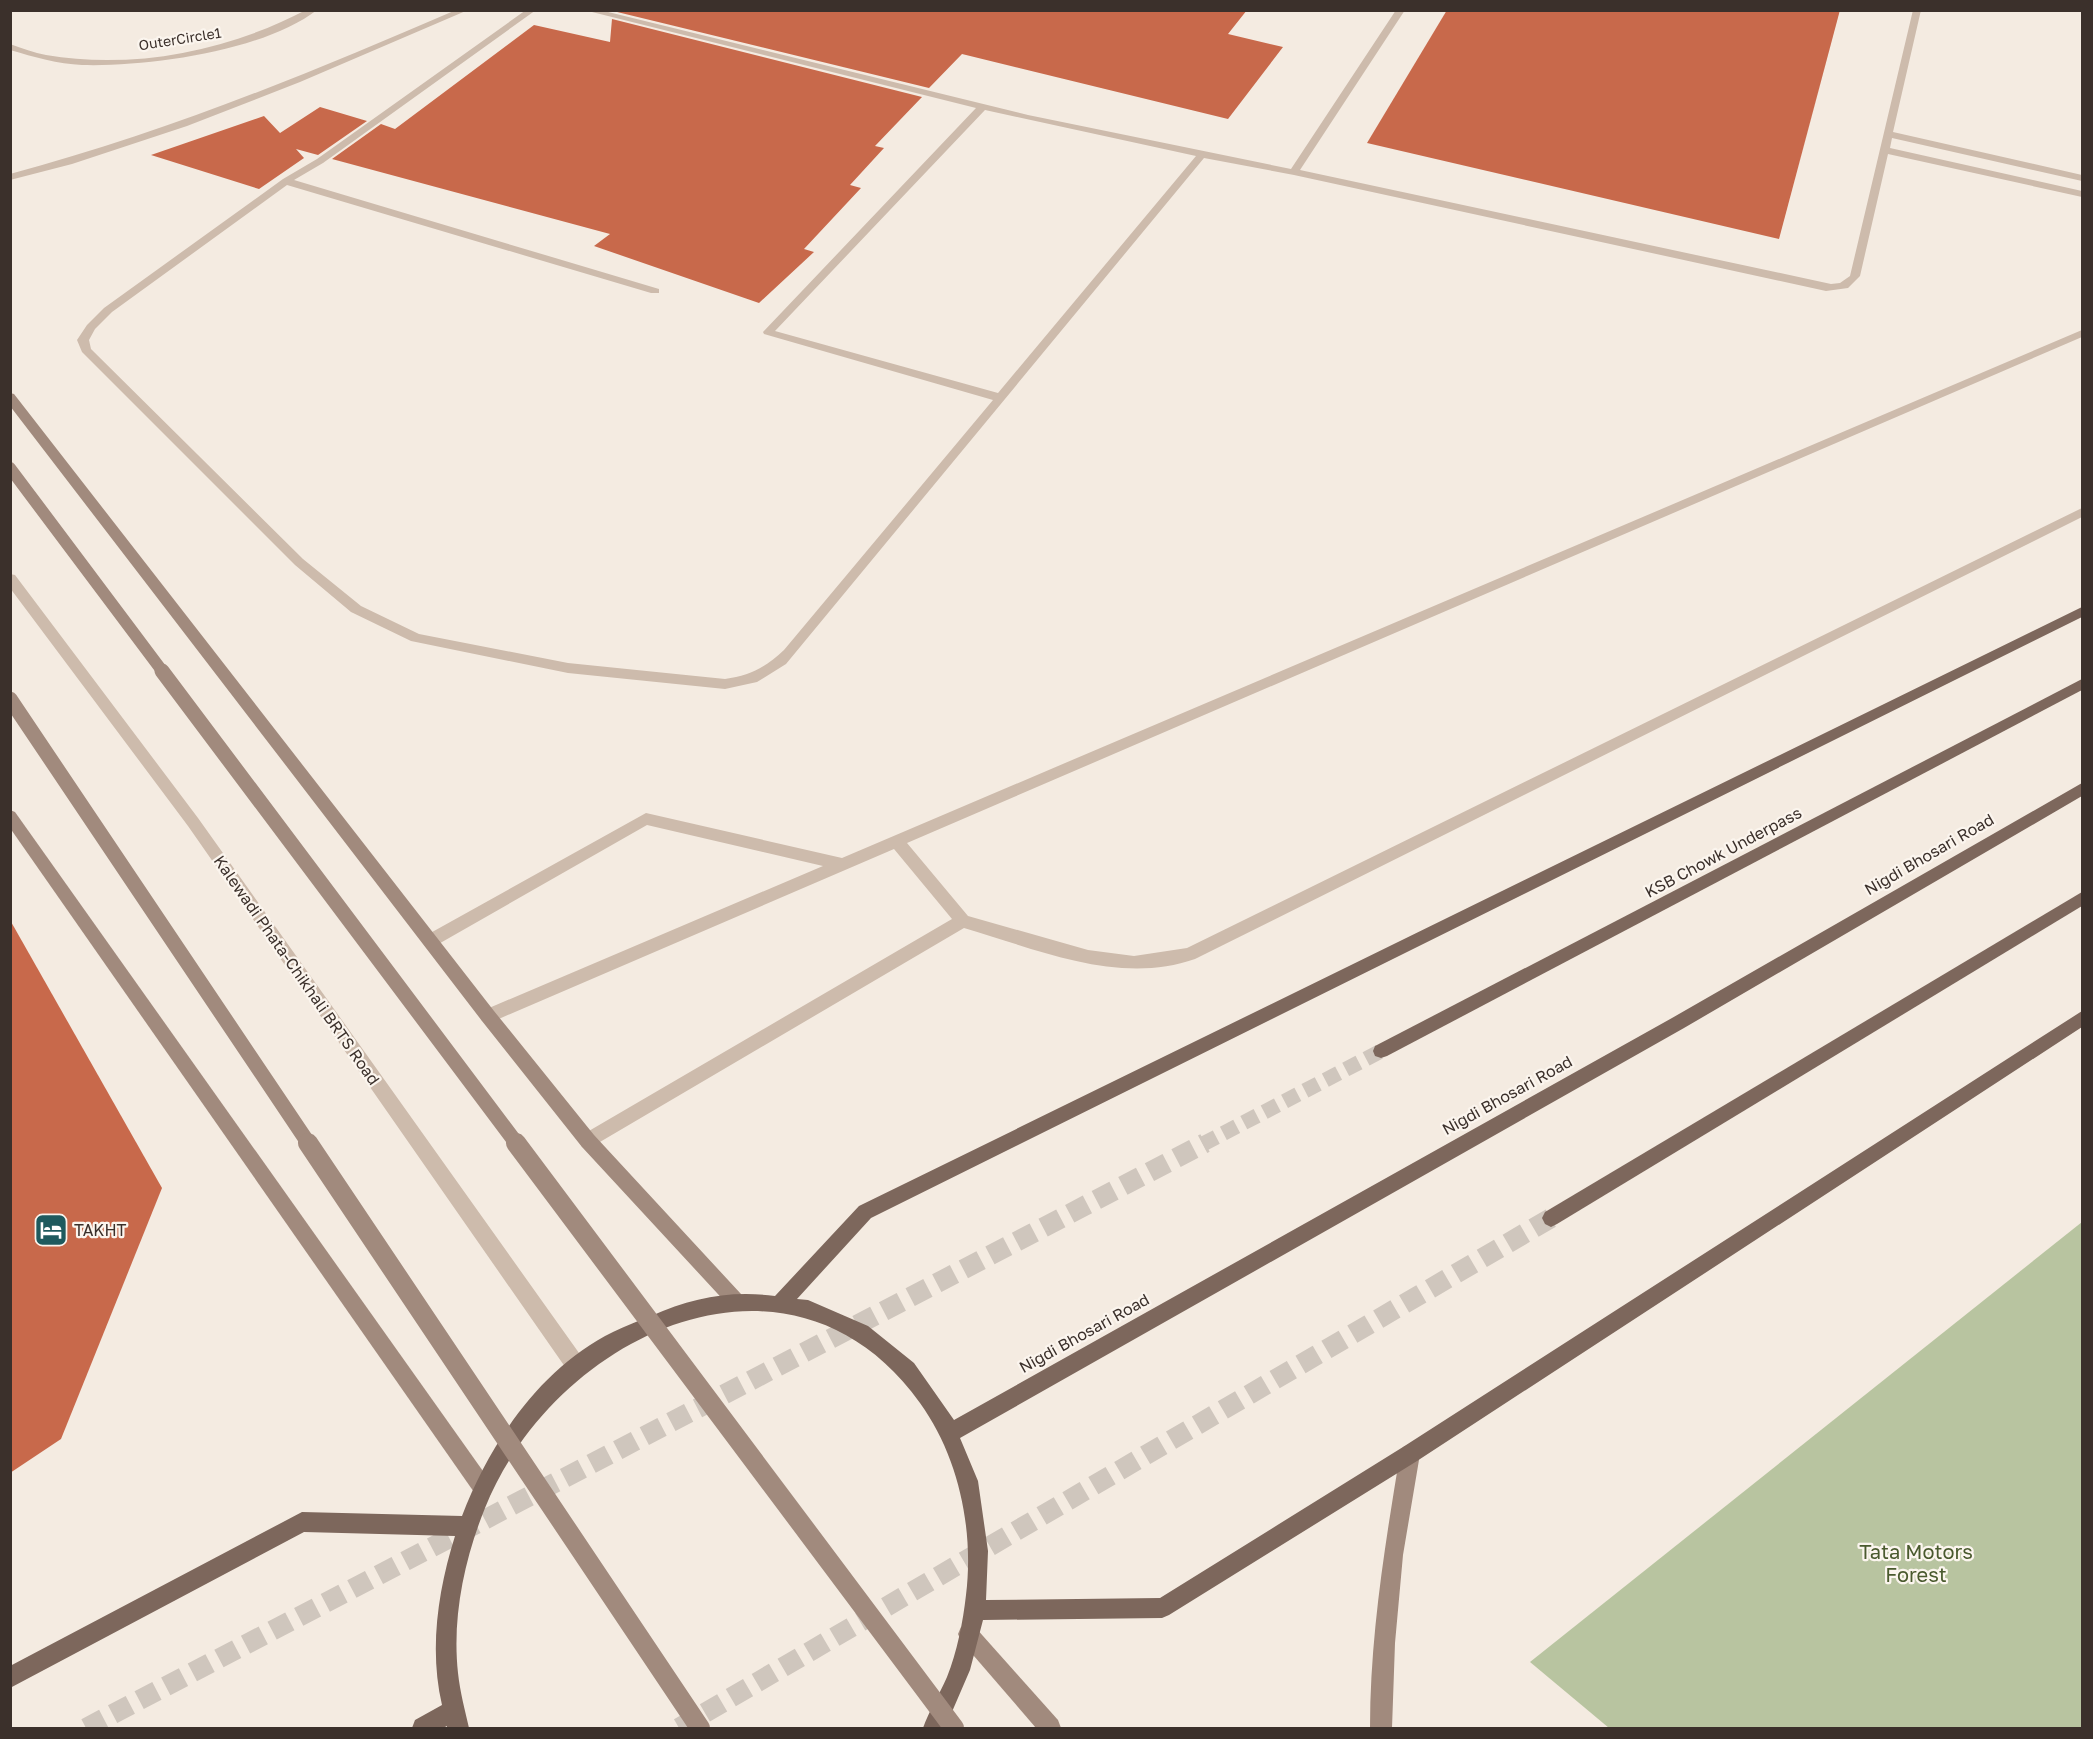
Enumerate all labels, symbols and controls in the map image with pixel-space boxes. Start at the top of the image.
street label: OuterCircle1 [137,24,223,53]
street label: KSB Chowk Underpass [1641,802,1805,902]
street label: Nigdi Bhosari Road [1861,809,1997,899]
street label: Kalewadi Phata-Chikhali BRTS Road [210,851,384,1089]
street label: Nigdi Bhosari Road [1438,1051,1576,1139]
hotel icon: TAKHT [33,1212,69,1248]
place label: TAKHT [74,1220,127,1240]
street label: Nigdi Bhosari Road [1015,1289,1153,1377]
park label: Tata Motors Forest [1859,1539,1973,1586]

